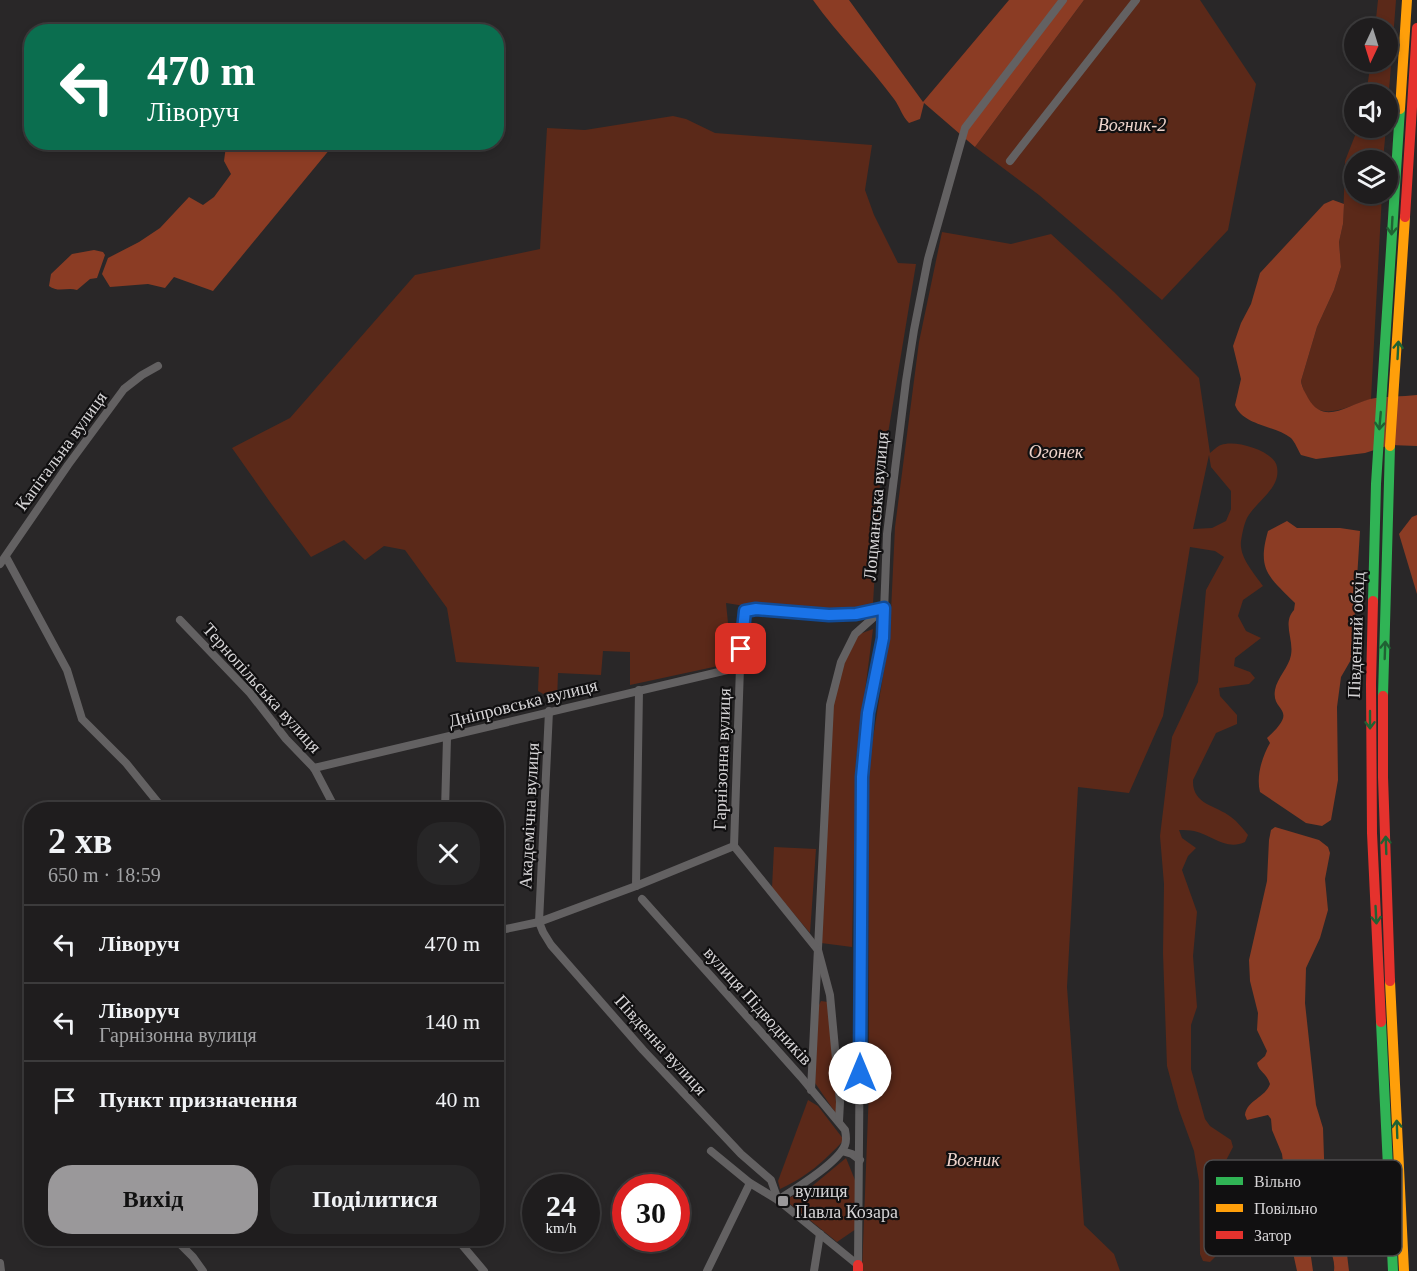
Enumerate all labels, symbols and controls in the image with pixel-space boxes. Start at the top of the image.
north arrow [1344,18,1398,72]
map controls [1344,18,1398,204]
icon: left [48,48,126,126]
text: 470 m [147,48,256,94]
button: sound [1344,84,1398,138]
text: Ліворуч [147,97,239,127]
park label: Вогник-2 [1098,115,1166,135]
button: layers [1344,150,1398,204]
one-way arrow [1386,215,1397,235]
one-way arrow [1392,341,1403,361]
street label: Капітальна вулиця [11,388,111,514]
one-way arrow [1375,410,1386,430]
street label: Лоцманська вулиця [860,431,892,581]
park label: Огонек [1029,442,1084,462]
street label: Південний обхід [1344,571,1368,699]
street label: Тернопільська вулиця [199,619,325,757]
pin [715,623,766,674]
icon: arrive [724,632,757,665]
one-way arrow [1379,640,1390,660]
street label: Дніпровська вулиця [446,675,600,731]
street label: Гарнізонна вулиця [710,688,734,830]
one-way arrow [1364,710,1376,730]
street label: Академічна вулиця [515,742,543,890]
text: 2 хв [48,821,112,861]
button: close [417,822,480,885]
one-way arrow [1380,835,1391,855]
text: 650 m · 18:59 [48,864,161,886]
one-way arrow [1370,905,1381,925]
icon: left [48,928,81,961]
text: Ліворуч [99,931,180,956]
text: 470 m [424,931,480,956]
street label: вулиця Підводників [700,943,816,1069]
street label: Південна вулиця [611,991,711,1099]
text: Ліворуч [99,998,180,1023]
icon: left [48,1006,81,1039]
text: 140 m [424,1009,480,1034]
text: Гарнізонна вулиця [99,1024,257,1046]
position arrow [828,1041,892,1105]
icon: arrive [48,1084,81,1117]
text: Пункт призначення [99,1087,297,1112]
text: 40 m [435,1087,480,1112]
one-way arrow [1392,1119,1403,1139]
park label: Вогник [946,1150,1000,1170]
legend [1204,1160,1402,1256]
button: Вихід [48,1165,258,1234]
button: Поділитися [270,1165,480,1234]
text: Вільно [1254,1173,1301,1190]
speed limit sign: 30 [612,1174,690,1252]
place label: вулиця Павла Козара [795,1181,898,1222]
text: 24 [546,1189,576,1222]
marker: вулиця Павла Козара [776,1194,790,1208]
text: Повільно [1254,1200,1317,1217]
text: km/h [546,1220,576,1236]
text: Затор [1254,1227,1291,1245]

